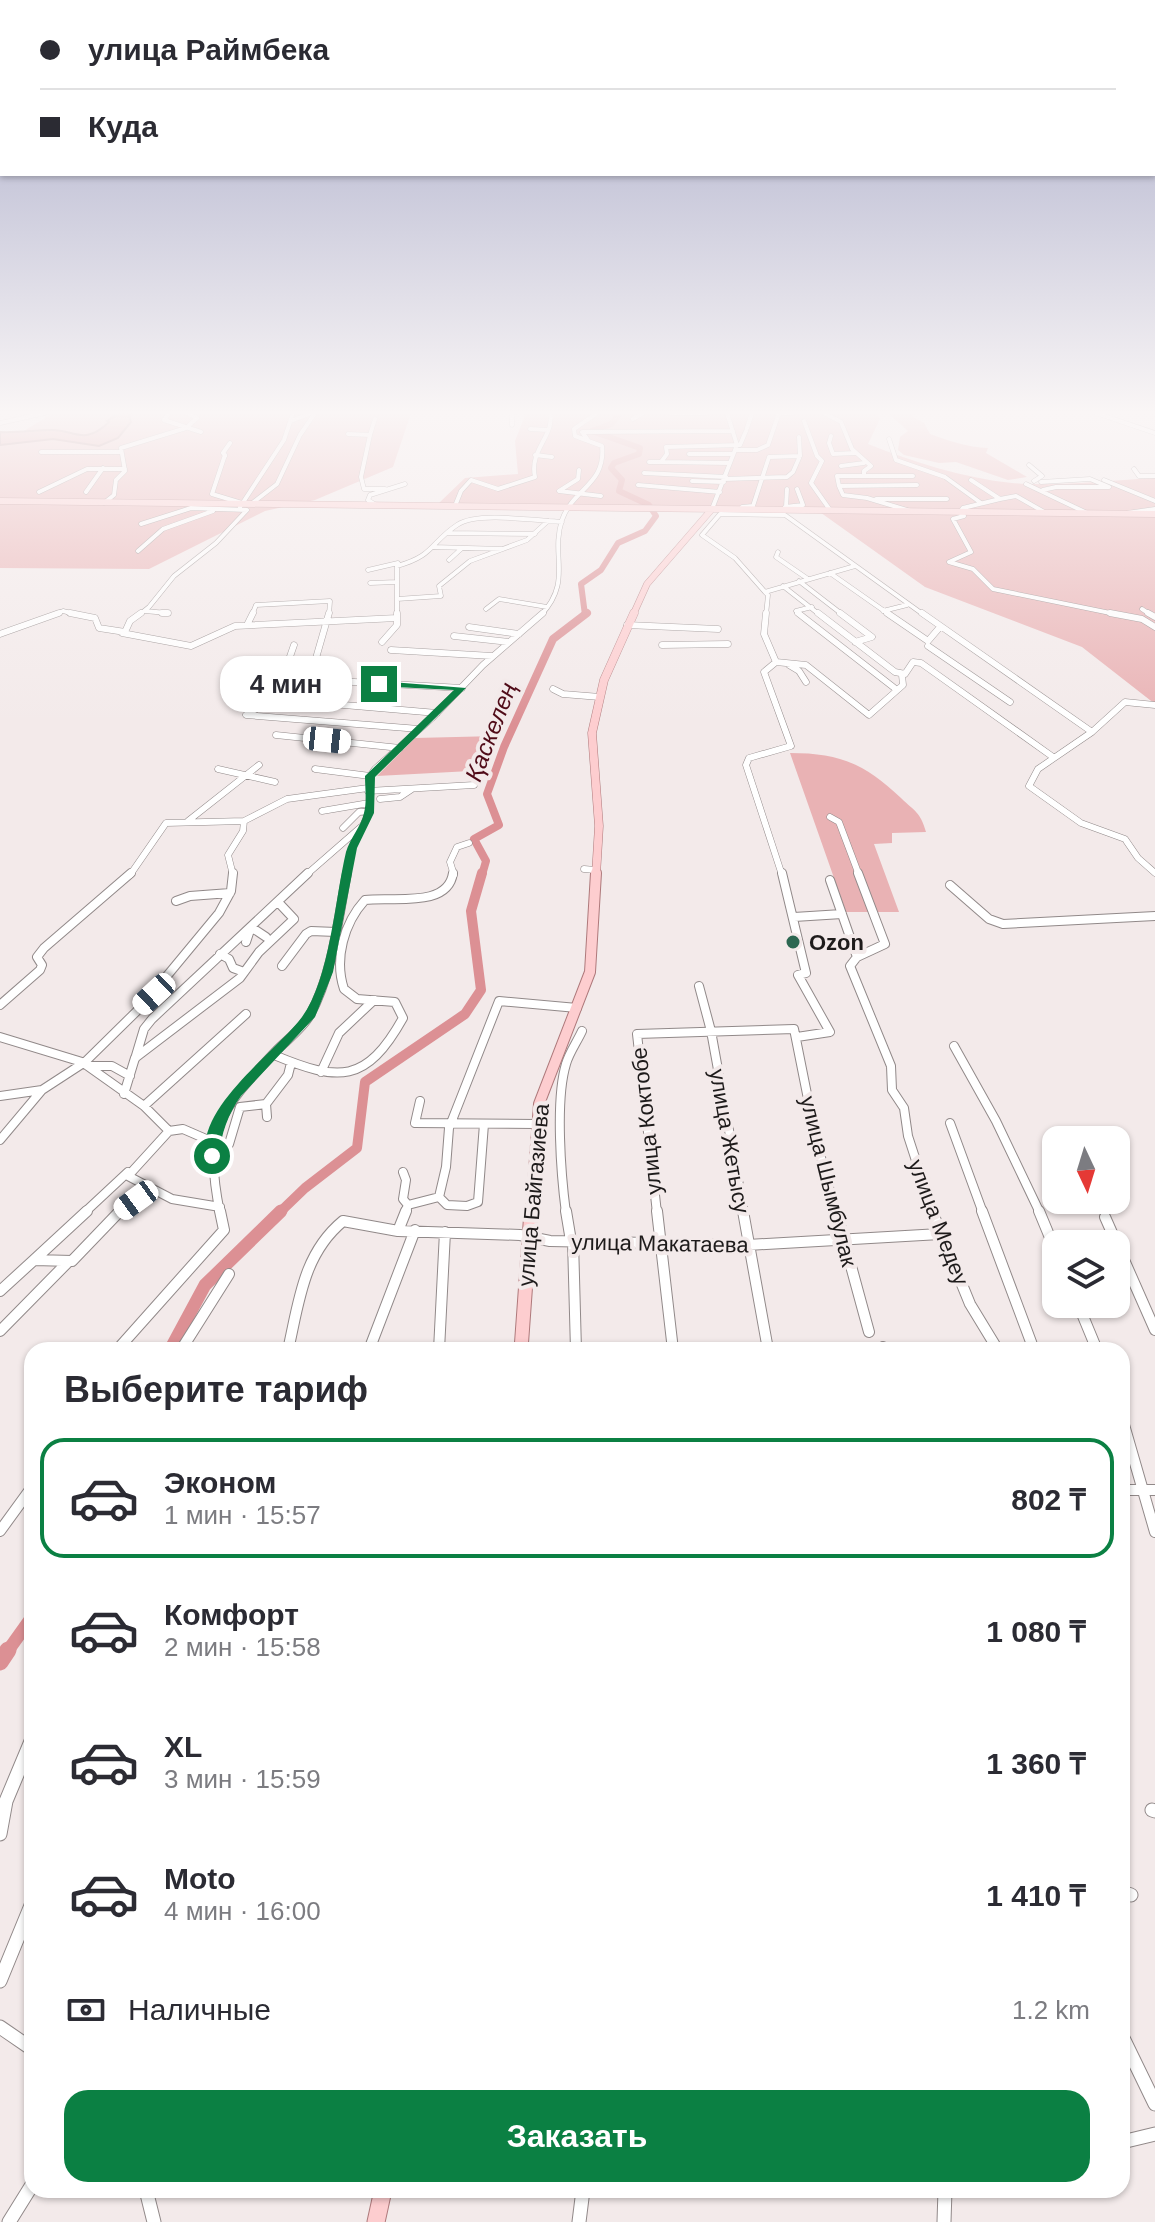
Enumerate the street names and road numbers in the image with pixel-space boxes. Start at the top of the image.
street label: улица Коктобе [626,1046,667,1196]
street label: улица Жетысу [705,1067,754,1215]
street label: улица Шымбулак [795,1093,862,1269]
street label: улица Байгазиева [513,1102,554,1287]
street label: улица Медеу [903,1156,974,1289]
street label: улица Макатаева [571,1229,750,1258]

